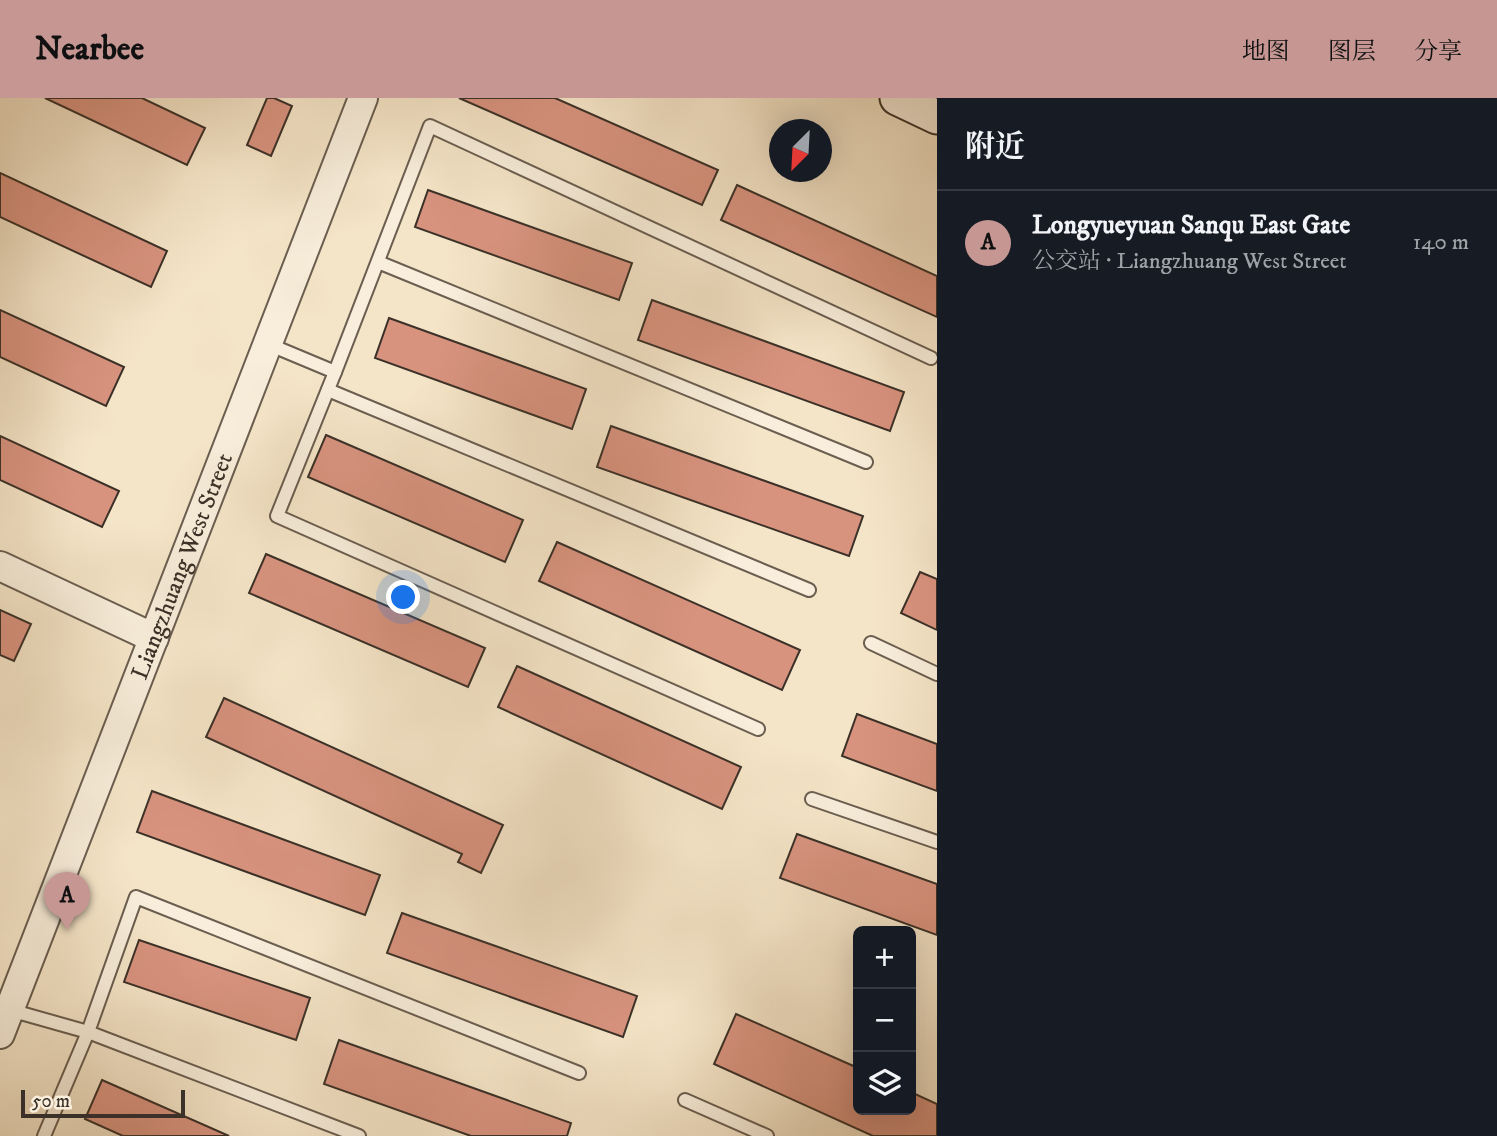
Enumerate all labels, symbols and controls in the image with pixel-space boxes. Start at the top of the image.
text: Nearbee [35,29,144,70]
text: 地图 [1242,37,1290,67]
text: 图层 [1328,37,1376,67]
text: 分享 [1414,37,1462,67]
north arrow [769,119,832,182]
text: 附近 [965,129,1025,166]
text: Longyueyuan Sanqu East Gate [1032,209,1350,242]
text: A [981,228,995,257]
text: 140 m [1413,228,1469,257]
text: 公交站 · Liangzhuang West Street [1032,247,1347,276]
street label: Liangzhuang West Street [125,449,240,684]
your location [386,580,420,614]
pin: A [44,872,90,930]
map controls [853,926,916,1115]
button: + [853,926,916,989]
button: − [853,989,916,1052]
button: layers [853,1052,916,1115]
scale bar [21,1087,186,1119]
text: 50 m [32,1090,70,1113]

